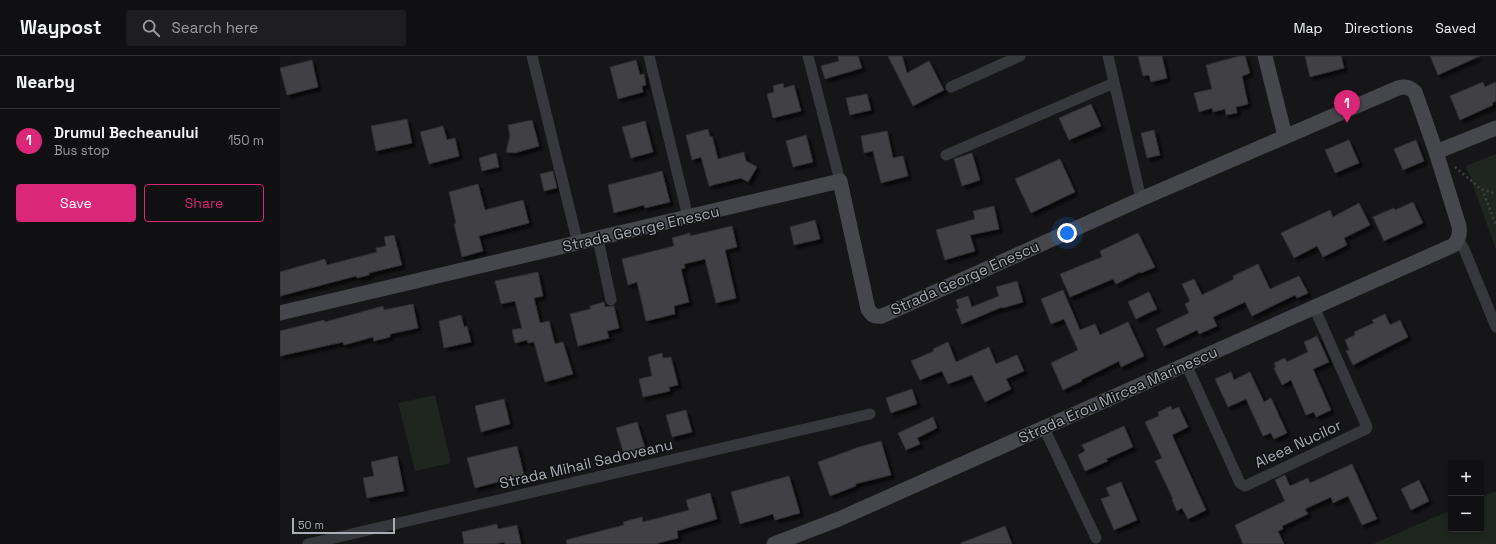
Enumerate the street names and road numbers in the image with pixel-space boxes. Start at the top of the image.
street label: Strada George Enescu [561,201,721,256]
street label: Strada George Enescu [888,236,1042,319]
street label: Strada Erou Mircea Marinescu [1015,342,1220,447]
street label: Aleea Nucilor [1251,415,1345,472]
street label: Strada Mihail Sadoveanu [497,434,675,493]

